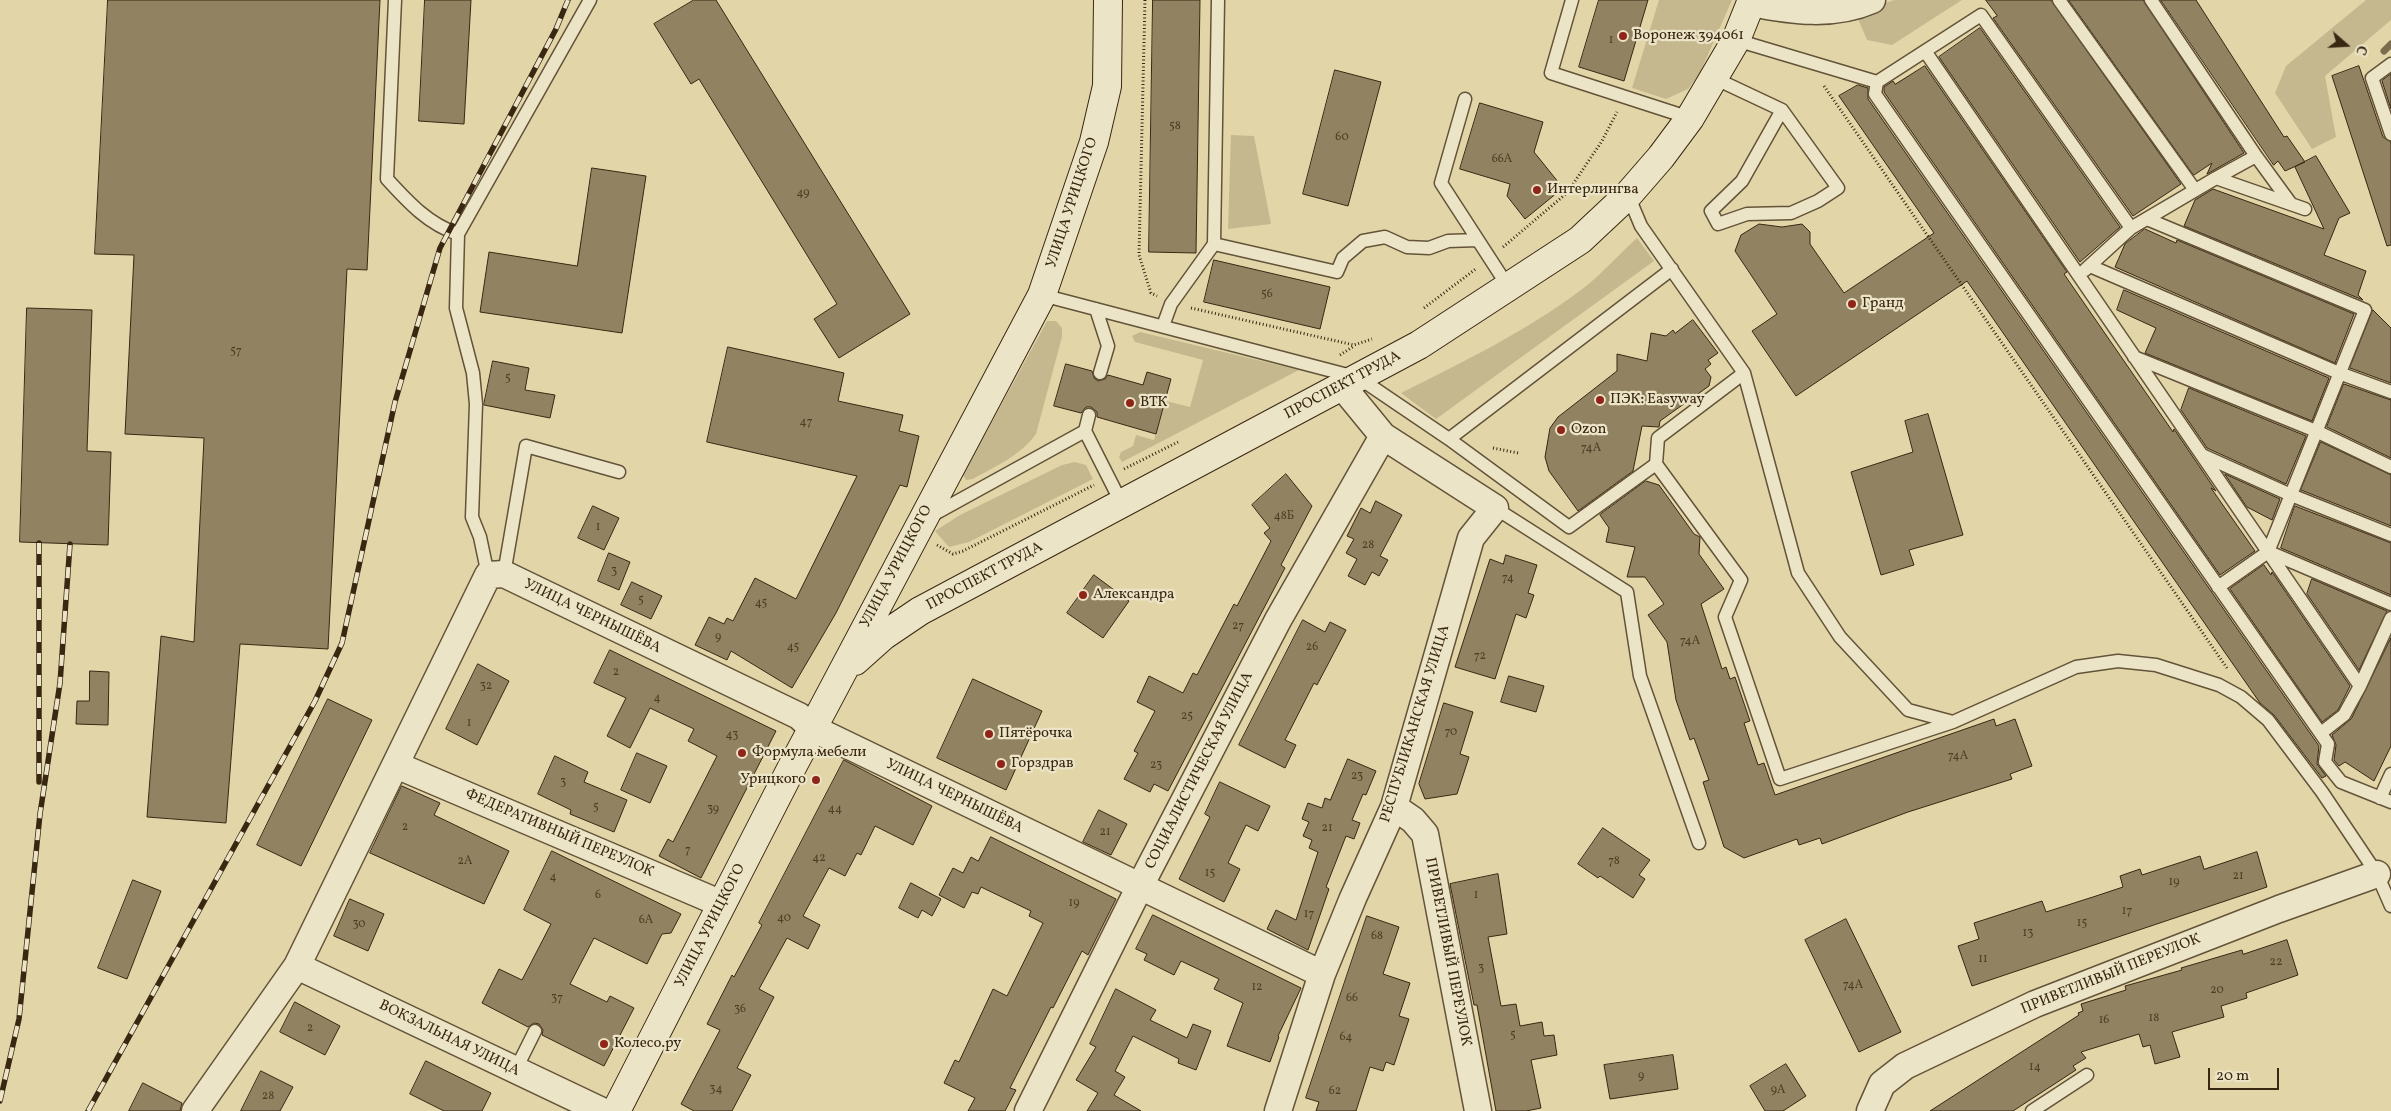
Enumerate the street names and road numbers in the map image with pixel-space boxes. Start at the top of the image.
street label: УЛИЦА УРИЦКОГО [1043,135,1103,271]
street label: ПРОСПЕКТ ТРУДА [1282,348,1404,424]
street label: УЛИЦА УРИЦКОГО [857,503,937,631]
street label: ПРОСПЕКТ ТРУДА [924,539,1046,615]
street label: УЛИЦА ЧЕРНЫШЁВА [520,576,664,658]
street label: РЕСПУБЛИКАНСКАЯ УЛИЦА [1377,623,1455,825]
street label: СОЦИАЛИСТИЧЕСКАЯ УЛИЦА [1142,669,1258,873]
street label: УЛИЦА ЧЕРНЫШЁВА [882,756,1026,838]
street label: ФЕДЕРАТИВНЫЙ ПЕРЕУЛОК [462,786,656,882]
street label: ПРИВЕТЛИВЫЙ ПЕРЕУЛОК [1420,856,1474,1048]
street label: УЛИЦА УРИЦКОГО [672,861,750,991]
street label: ПРИВЕТЛИВЫЙ ПЕРЕУЛОК [2019,931,2203,1019]
street label: ВОКЗАЛЬНАЯ УЛИЦА [376,997,522,1081]

